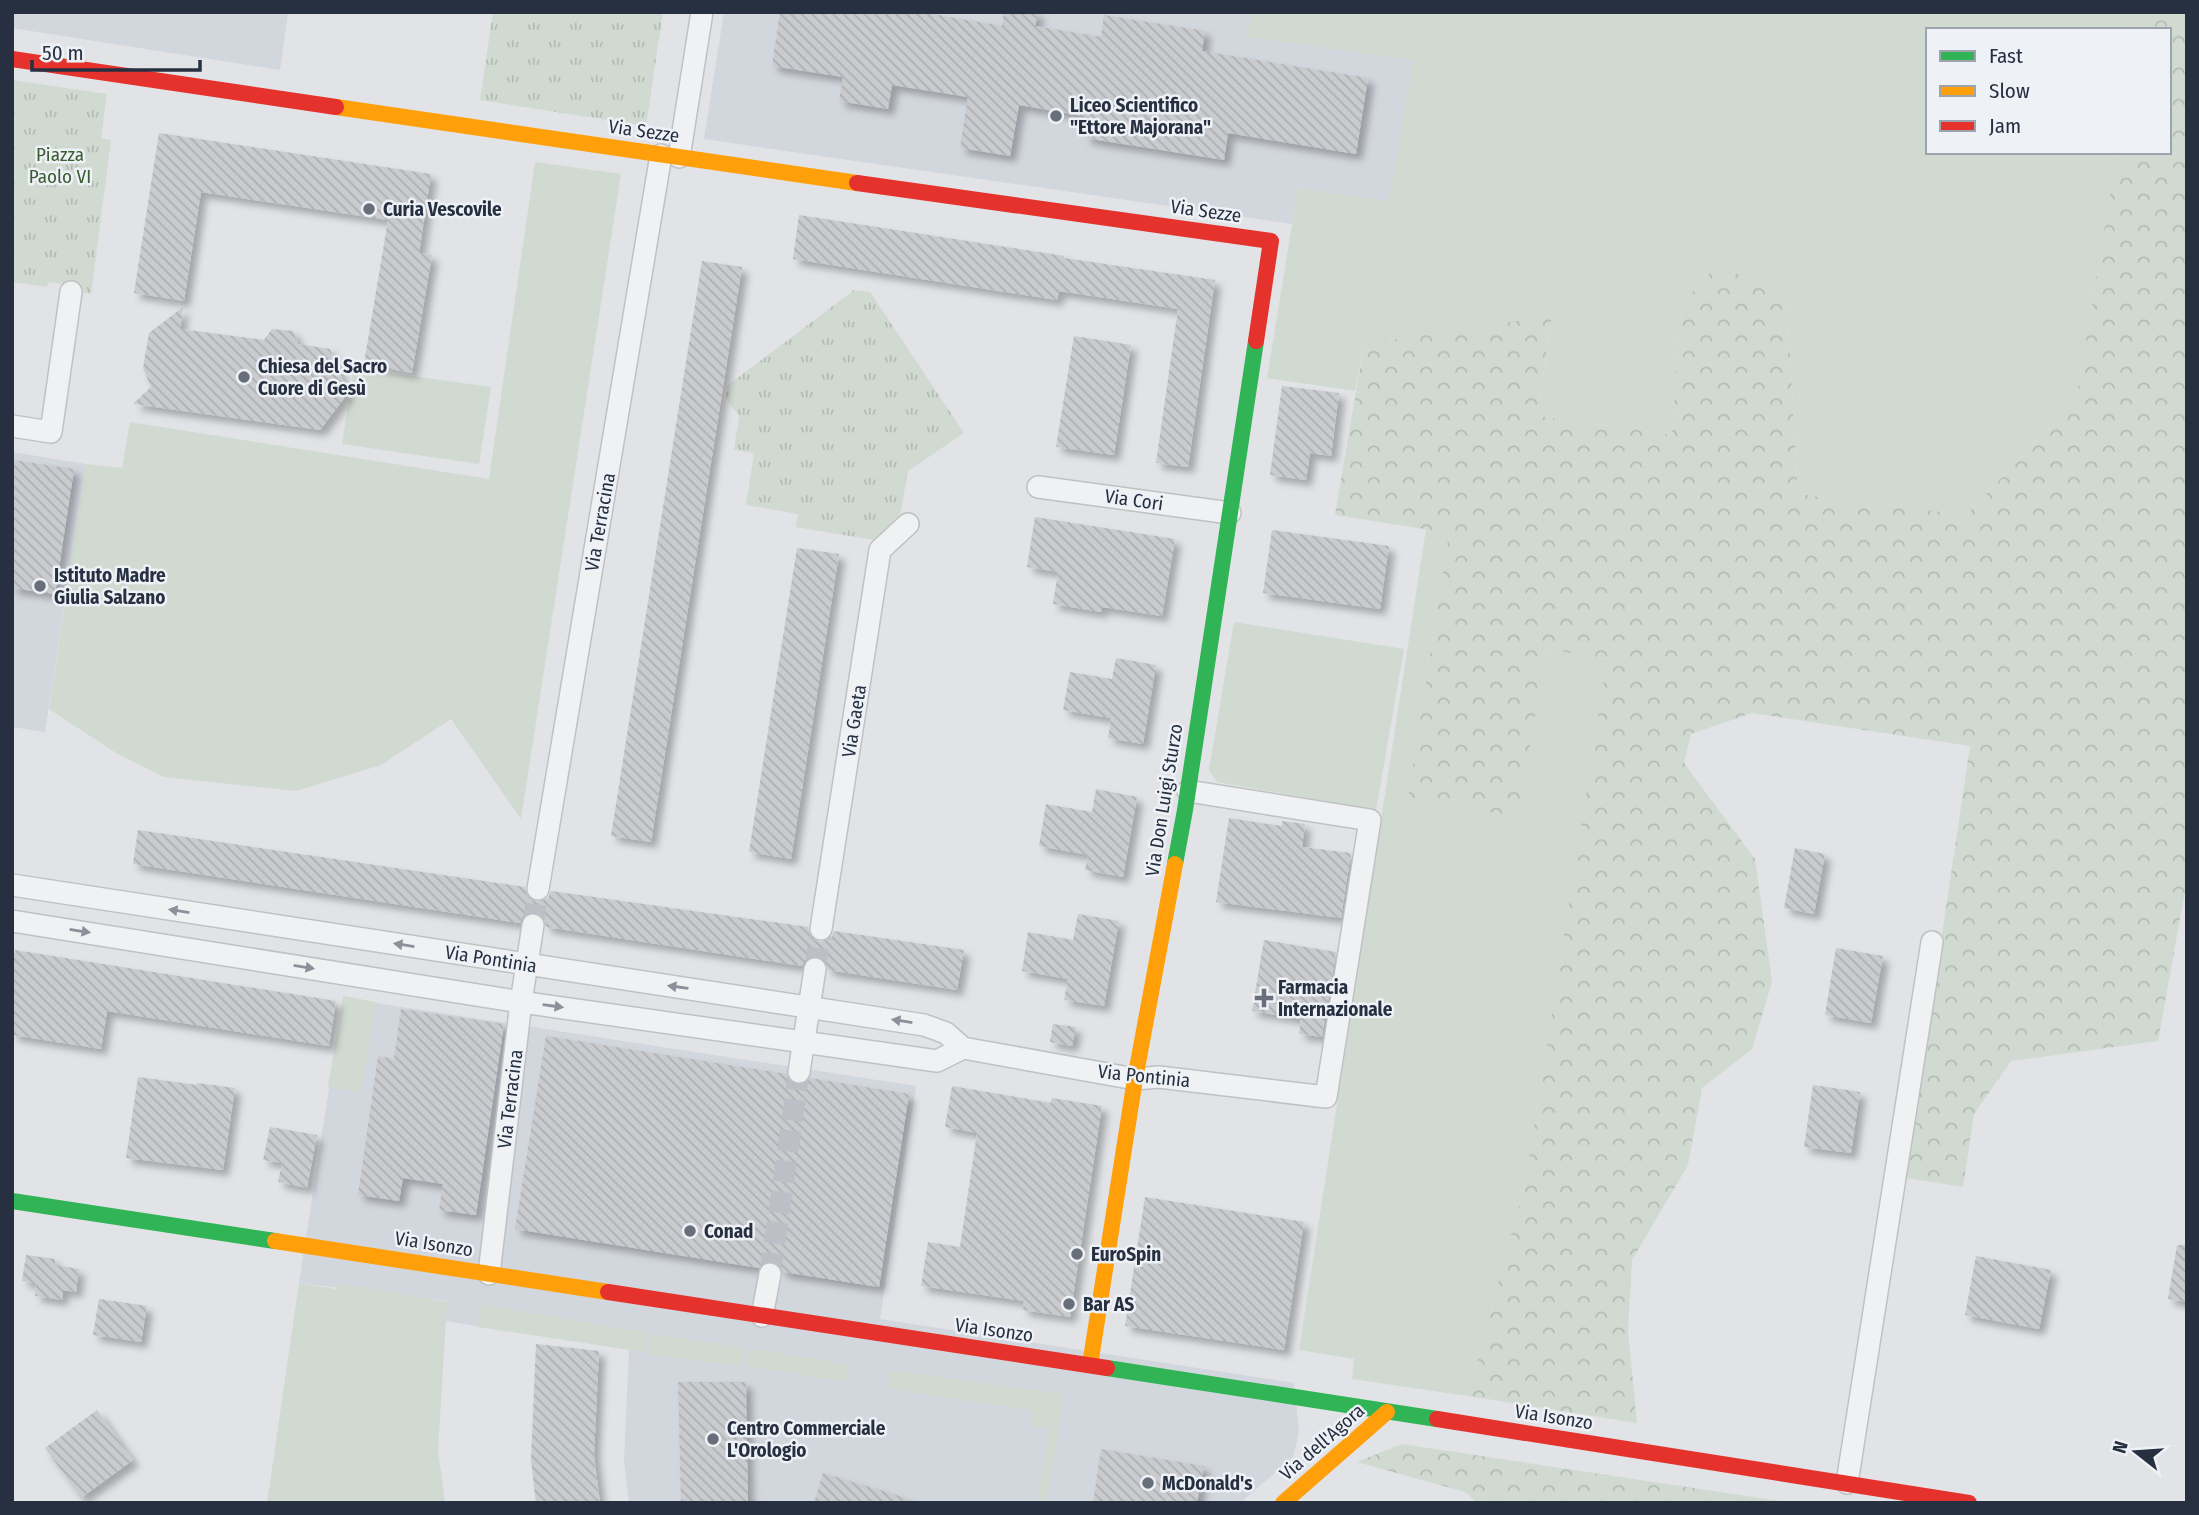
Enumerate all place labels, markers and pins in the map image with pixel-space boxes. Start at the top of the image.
place label: Liceo Scientifico "Ettore Majorana" [1070,94,1211,139]
marker: Liceo Scientifico "Ettore Majorana" [1048,108,1064,124]
place label: Curia Vescovile [383,198,502,221]
marker: Curia Vescovile [361,201,377,217]
place label: Chiesa del Sacro Cuore di Gesù [258,355,387,400]
marker: Chiesa del Sacro Cuore di Gesù [236,369,252,385]
place label: Istituto Madre Giulia Salzano [54,564,166,609]
marker: Istituto Madre Giulia Salzano [32,578,48,594]
place label: Farmacia Internazionale [1278,976,1393,1021]
marker: Farmacia Internazionale [1256,990,1272,1006]
place label: Conad [704,1220,753,1243]
marker: Conad [682,1223,698,1239]
place label: EuroSpin [1091,1243,1161,1266]
marker: EuroSpin [1069,1246,1085,1262]
place label: Bar AS [1083,1293,1134,1316]
marker: Bar AS [1061,1296,1077,1312]
place label: Centro Commerciale L'Orologio [727,1417,886,1462]
marker: Centro Commerciale L'Orologio [705,1431,721,1447]
place label: McDonald's [1162,1472,1253,1495]
marker: McDonald's [1140,1475,1156,1491]

